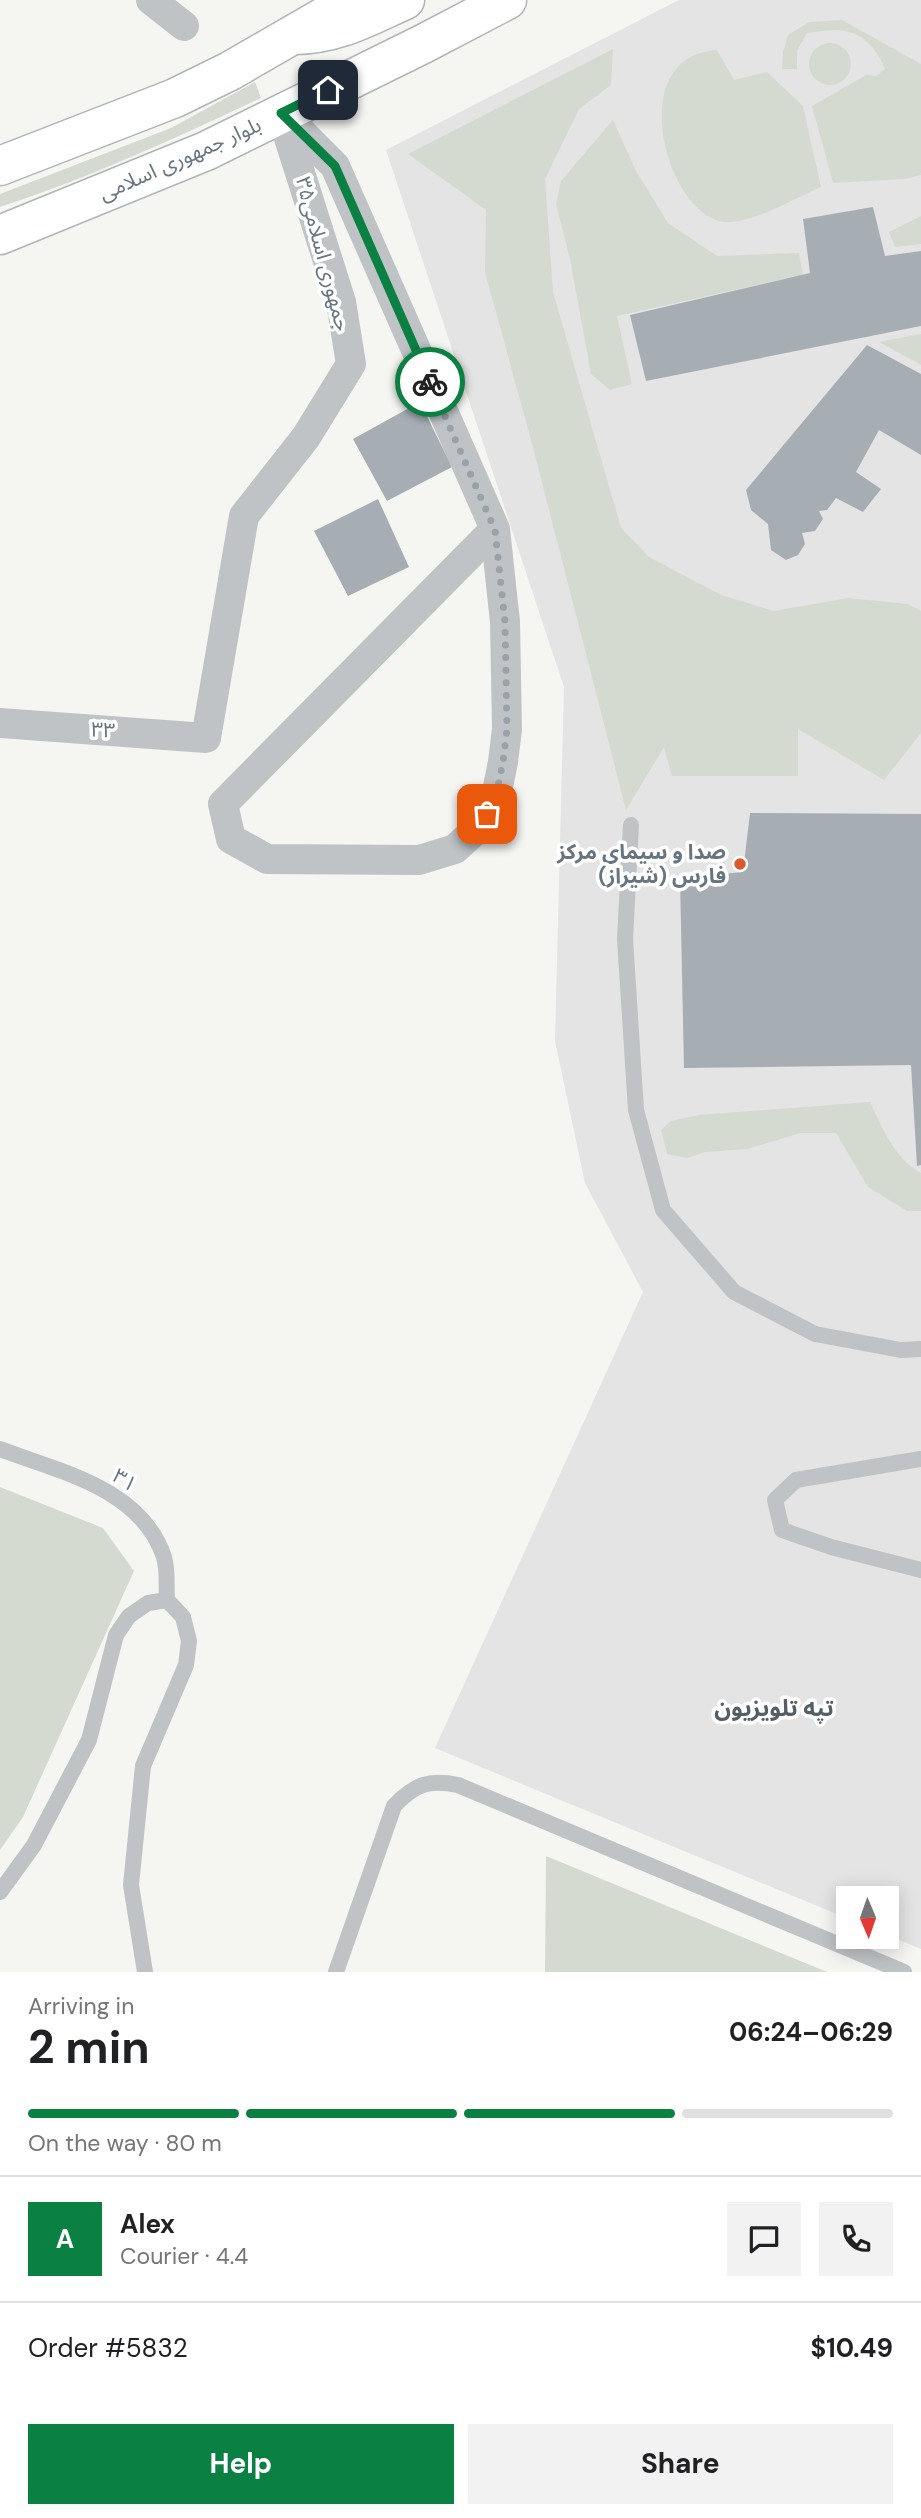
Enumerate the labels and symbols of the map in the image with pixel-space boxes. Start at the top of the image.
pin [298,60,358,120]
street label: بلوار جمهوری اسلامی [94,111,266,207]
street label: جمهوری اسلامی۳۵ [289,174,357,334]
courier [395,347,465,417]
street label: ۳۳ [90,715,116,745]
pin [457,784,517,844]
place label: صدا و سیمای مرکز فارس (شیراز) [556,838,726,890]
marker: صدا و سیمای مرکز فارس (شیراز) [732,856,748,872]
street label: ۳۱ [107,1462,143,1498]
district label: تپه تلویزیون [714,1693,834,1724]
north arrow [836,1886,900,1950]

